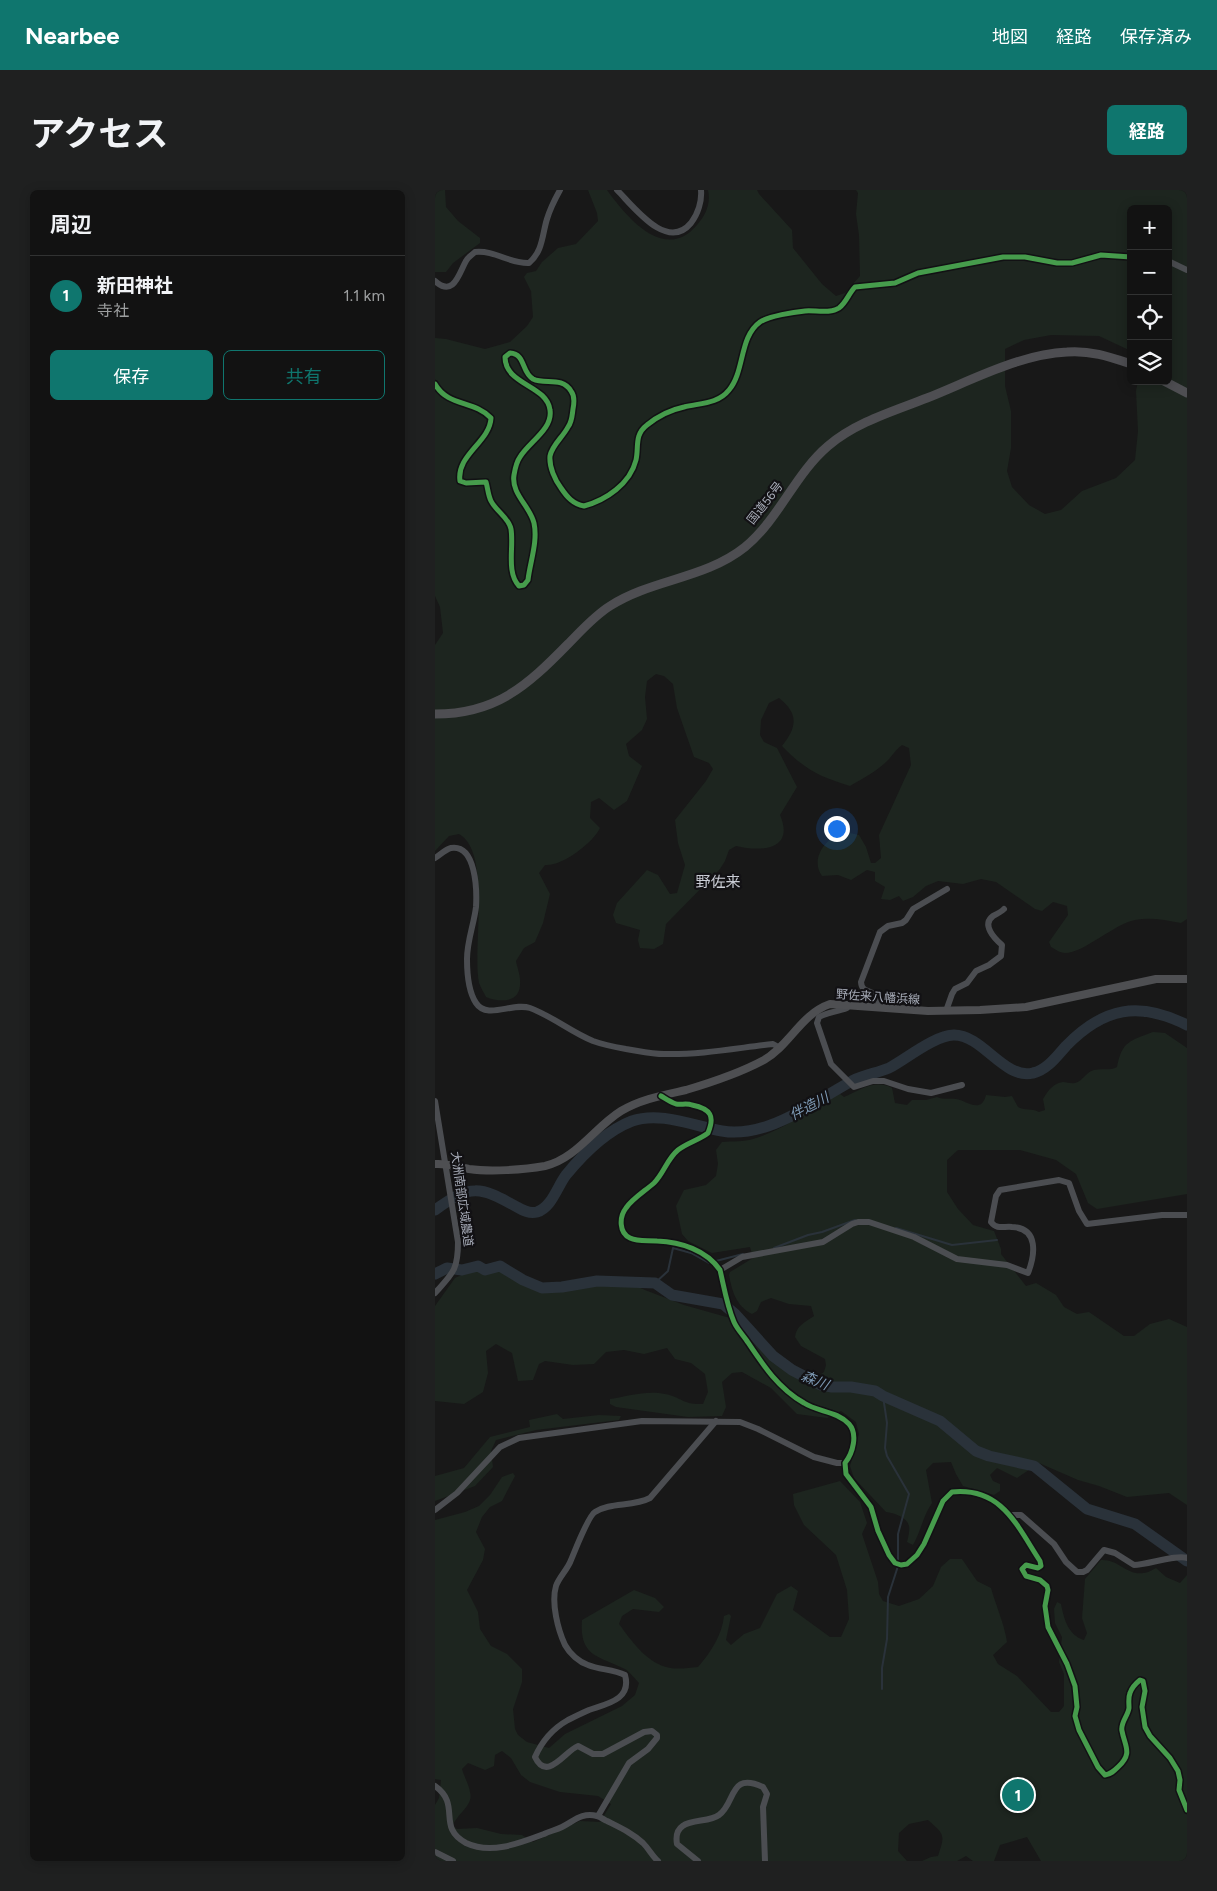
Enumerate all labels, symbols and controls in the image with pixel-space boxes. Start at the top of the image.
text: Nearbee [25,21,120,50]
text: 地図 [992,26,1028,48]
text: 経路 [1056,26,1092,48]
text: 保存済み [1120,26,1192,48]
button: 経路 [1107,105,1187,155]
text: アクセス [30,113,168,155]
map controls [1127,205,1172,385]
button: + [1127,205,1172,250]
text: 周辺 [50,212,92,237]
button: − [1127,250,1172,295]
text: 新田神社 [97,274,173,297]
text: 1 [63,286,69,305]
text: 1.1 km [343,286,385,305]
button: locate [1127,295,1172,340]
text: 寺社 [97,301,129,320]
button: layers [1127,340,1172,385]
button: 保存 [50,350,213,400]
button: 共有 [223,350,385,400]
street label: 国道56号 [744,479,786,527]
your location [824,816,850,842]
district label: 野佐来 [695,873,741,891]
street label: 野佐来八幡浜線 [836,987,920,1007]
water label: 伴造川 [787,1088,834,1124]
street label: 大洲南部広域農道 [448,1150,476,1248]
water label: 森川 [799,1367,833,1394]
pin: 1 [1002,1776,1034,1814]

